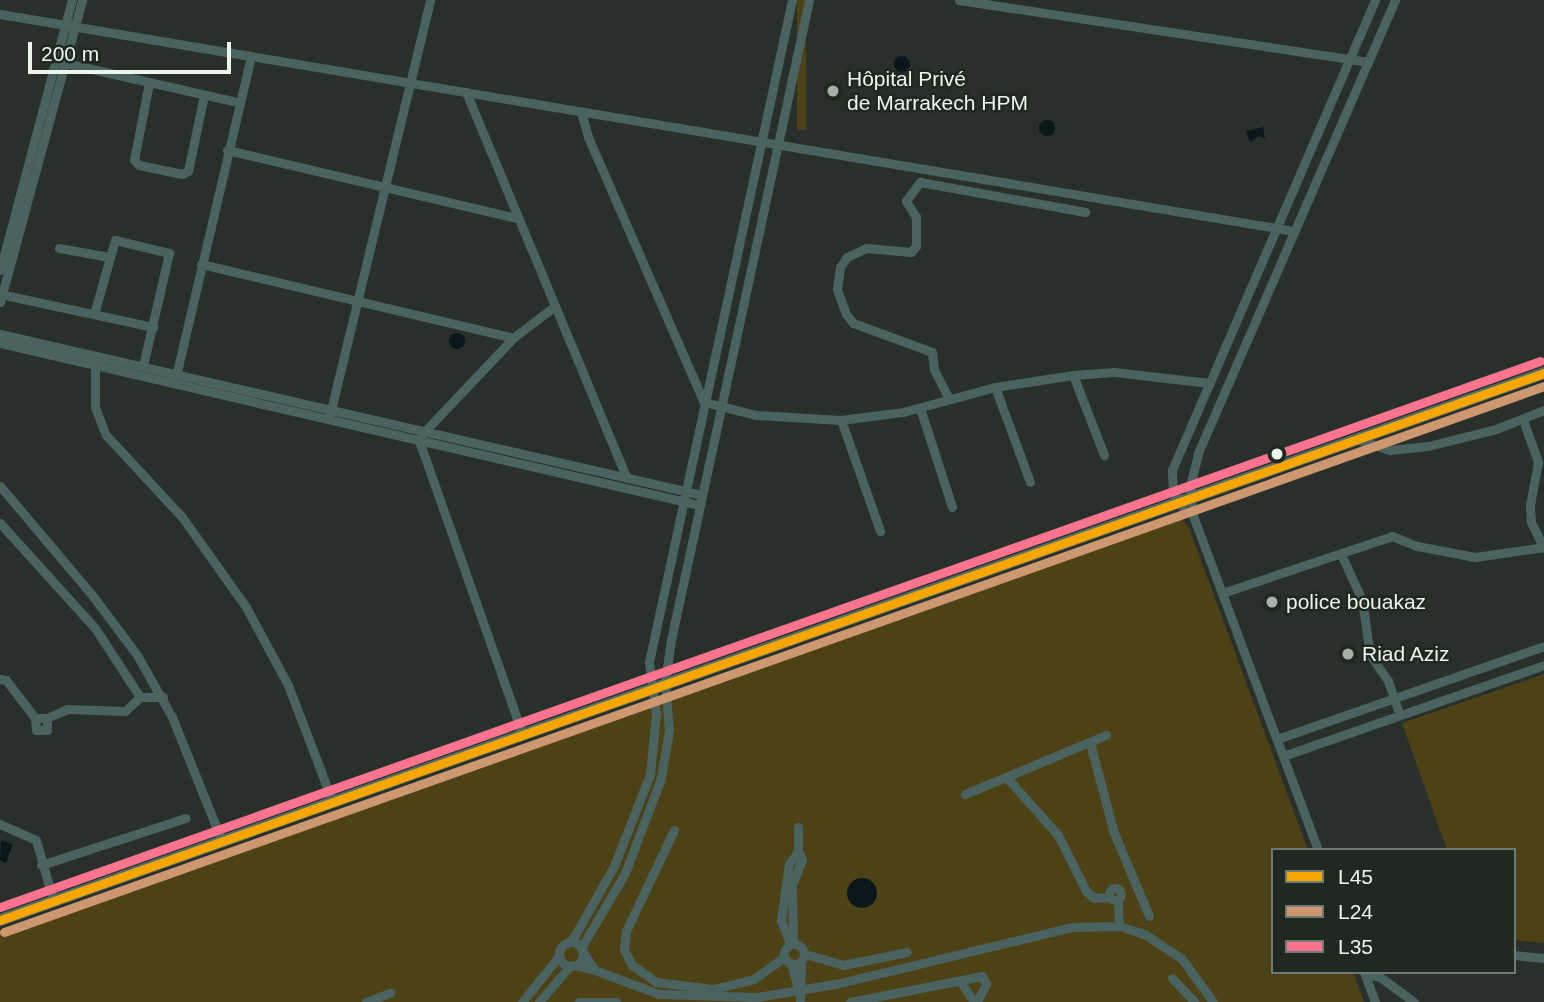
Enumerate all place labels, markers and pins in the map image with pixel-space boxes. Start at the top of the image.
place label: Hôpital Privé de Marrakech HPM [847,66,1028,116]
marker: Hôpital Privé de Marrakech HPM [825,83,841,99]
unlabelled marker [1270,447,1284,461]
place label: police bouakaz [1286,589,1426,615]
marker: police bouakaz [1264,594,1280,610]
place label: Riad Aziz [1362,641,1451,667]
marker: Riad Aziz [1340,646,1356,662]

